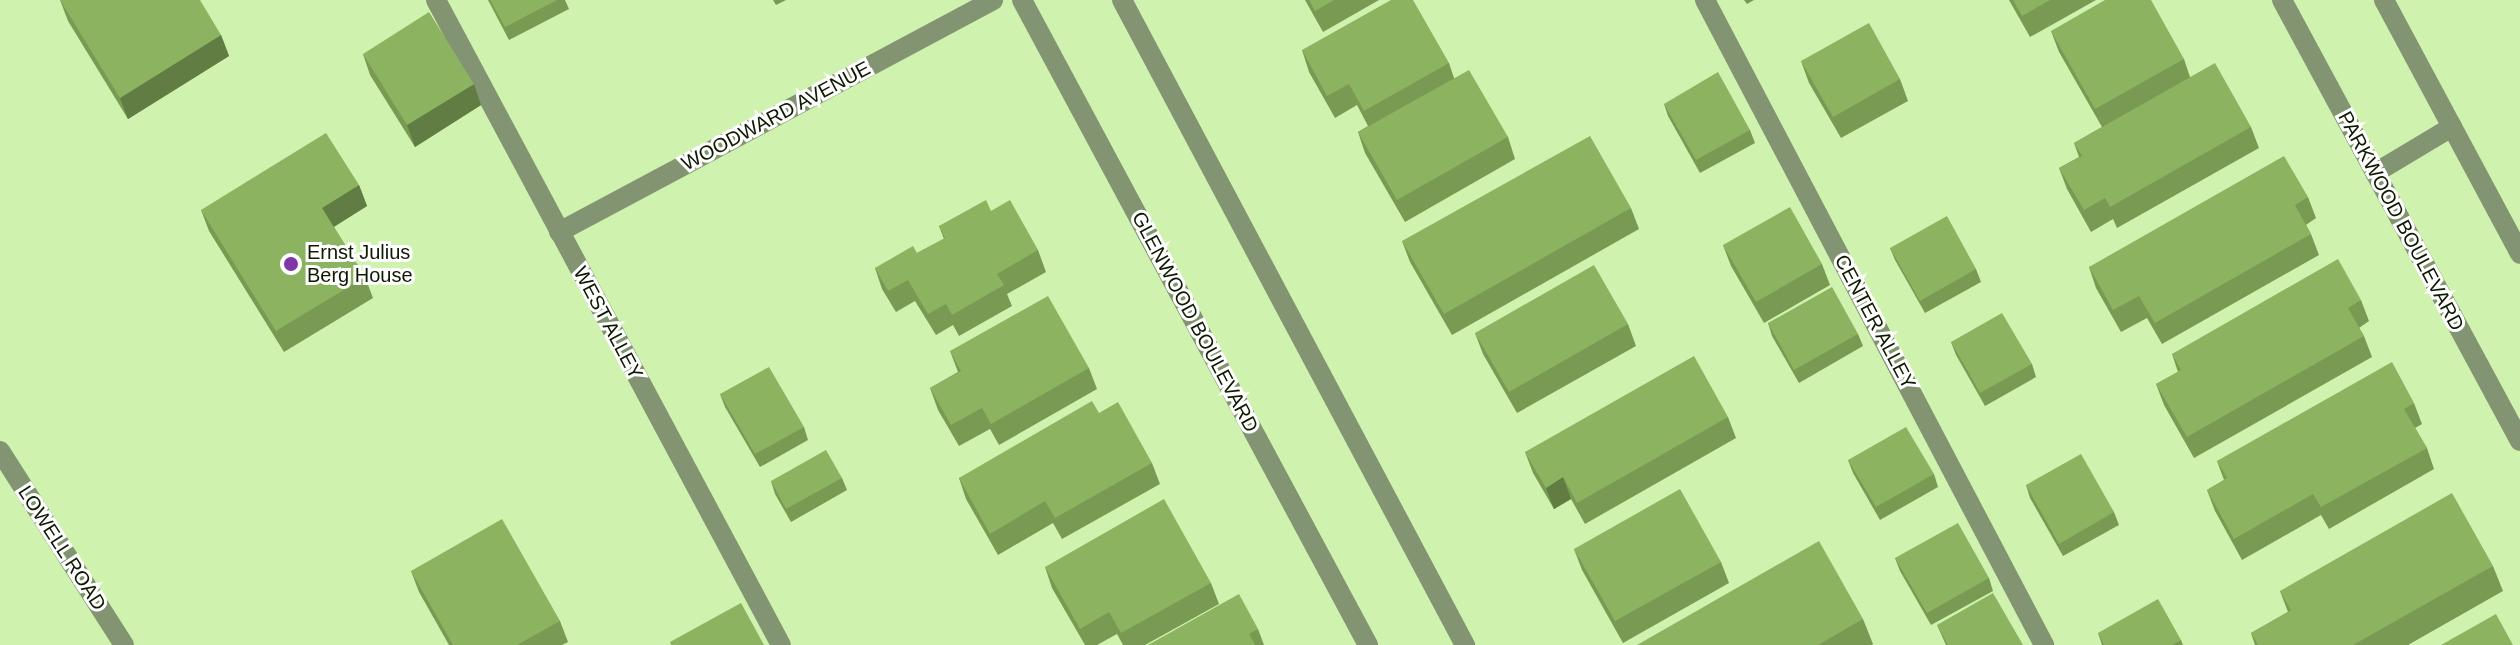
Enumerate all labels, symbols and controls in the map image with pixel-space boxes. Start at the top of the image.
street label: WOODWARD AVENUE [677,56,875,176]
street label: PARKWOOD BOULEVARD [2333,107,2469,335]
street label: GLENWOOD BOULEVARD [1127,208,1263,436]
place label: Ernst Julius Berg House [307,240,413,287]
street label: CENTER ALLEY [1829,250,1921,394]
marker: Ernst Julius Berg House [282,255,300,273]
street label: WEST ALLEY [568,262,648,384]
street label: LOWELL ROAD [13,481,111,615]

